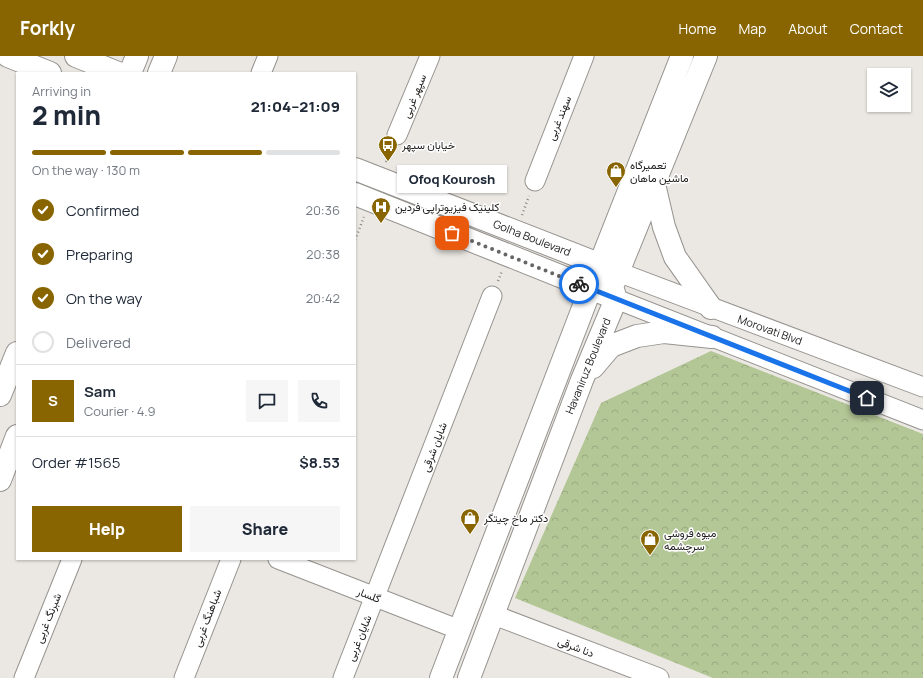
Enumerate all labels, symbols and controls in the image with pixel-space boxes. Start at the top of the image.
text: Forkly [20,15,75,41]
text: Home [679,19,716,38]
text: Map [738,19,766,38]
text: About [788,19,828,38]
text: Contact [850,19,903,38]
map controls [867,68,911,112]
button: layers [867,68,911,112]
street label: سپهر غربی [398,71,430,120]
text: Arriving in [32,82,91,100]
street label: سهند غربی [543,93,574,142]
text: 21:04–21:09 [251,96,340,117]
text: 2 min [32,97,101,133]
bus stop icon: خیابان سپهر [377,134,399,162]
place label: خیابان سپهر [401,137,455,153]
place label: تعمیرگاه ماشین ماهان [630,157,689,185]
shop icon: تعمیرگاه ماشین ماهان [605,160,627,188]
text: On the way · 130 m [32,161,140,179]
callout: Ofoq Kourosh [397,165,507,193]
text: Ofoq Kourosh [409,170,495,188]
hospital icon: کلینیک فیزیوتراپی فردین [370,196,392,224]
icon: check [32,199,54,221]
place label: کلینیک فیزیوتراپی فردین [395,199,499,215]
text: Confirmed [66,200,139,221]
text: 20:36 [306,201,340,219]
pin [435,216,469,250]
street label: Golha Boulevard [491,216,573,259]
icon: bag [441,222,463,244]
icon: check [32,243,54,265]
text: Preparing [66,244,133,265]
text: 20:38 [306,245,340,263]
courier [559,264,599,304]
icon: bike [568,273,590,295]
icon: check [32,287,54,309]
text: On the way [66,288,142,309]
text: 20:42 [306,289,340,307]
street label: Morovati Blvd [736,311,805,348]
street label: Havaniruz Boulevard [561,315,614,416]
text: Delivered [66,332,131,353]
button: chat [246,380,288,422]
button: phone [298,380,340,422]
text: Sam [84,381,116,402]
pin [850,381,884,415]
icon: home [856,387,878,409]
text: S [48,390,58,411]
text: Courier · 4.9 [84,402,156,420]
street label: شایان شرقی [417,420,450,474]
text: Order #1565 [32,452,120,473]
text: $8.53 [299,452,340,473]
button: Help [32,506,182,552]
button: Share [190,506,340,552]
shop icon: دکتر ماخ چیتگر [459,507,481,535]
place label: دکتر ماخ چیتگر [483,510,548,526]
place label: میوه فروشی سرچشمه [664,525,717,554]
shop icon: میوه فروشی سرچشمه [639,528,661,556]
street label: گلسار [354,583,383,606]
street label: شباهنگ غربی [189,587,224,649]
street label: شبرنگ غربی [31,590,64,645]
street label: شایان غربی [342,612,375,663]
street label: دنا شرقی [556,633,597,660]

